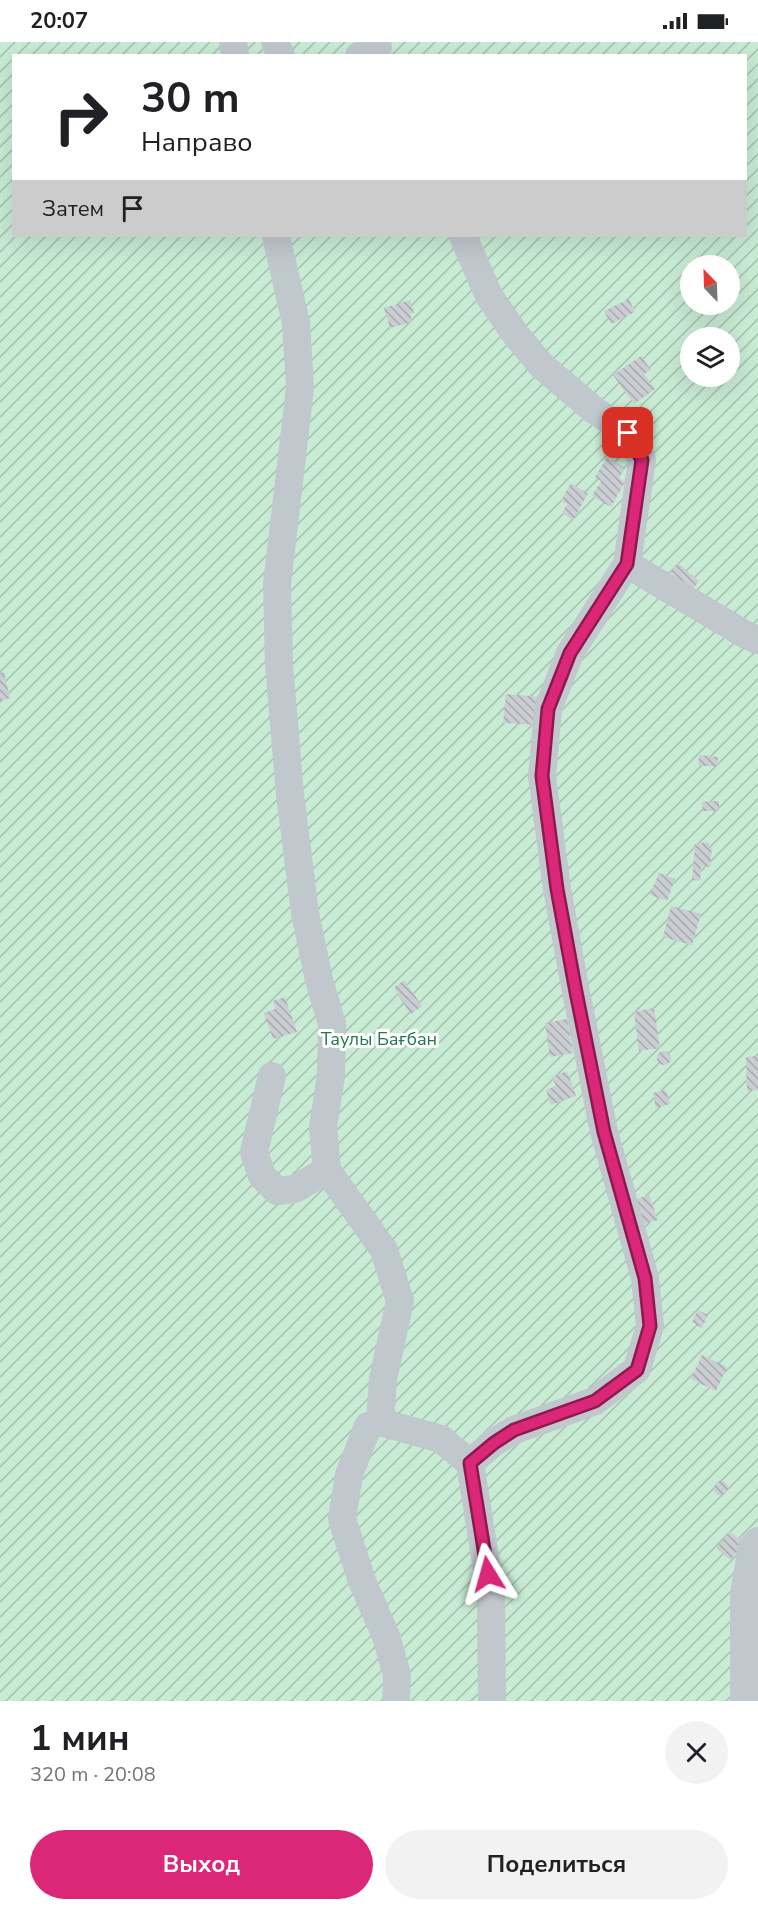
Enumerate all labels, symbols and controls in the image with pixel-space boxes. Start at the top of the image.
text: 20:07 [30,6,88,36]
text: 30 m [141,70,240,127]
icon: right [42,78,120,156]
text: Направо [141,124,252,161]
icon: arrive [116,192,149,225]
text: Затем [42,194,104,224]
north arrow [680,255,740,315]
map controls [680,255,740,387]
button: layers [680,327,740,387]
pin [602,407,653,458]
icon: arrive [611,416,644,449]
park label: Таулы Бағбан [321,1027,437,1051]
position arrow [456,1542,520,1606]
text: 1 мин [30,1714,130,1763]
button: close [665,1721,728,1784]
text: 320 m · 20:08 [30,1761,156,1788]
button: Выход [30,1830,373,1899]
button: Поделиться [385,1830,728,1899]

